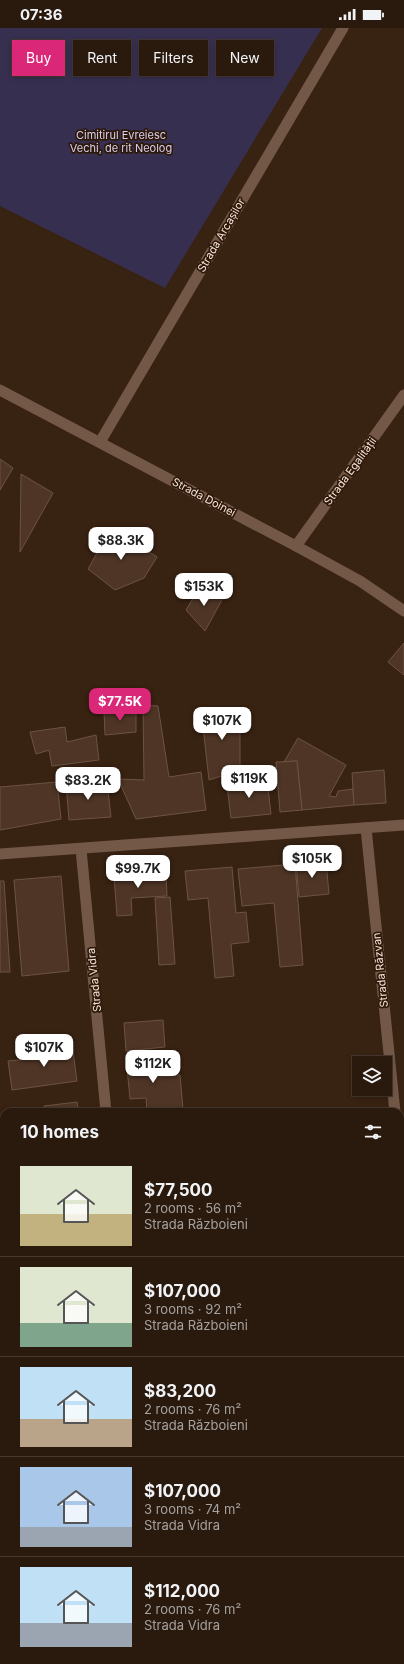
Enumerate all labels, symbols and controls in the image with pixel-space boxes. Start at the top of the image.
text: 07:36 [20,5,62,24]
chip: Buy [12,40,65,76]
chip: Rent [73,40,131,76]
chip: Filters [139,40,208,76]
chip: New [216,40,274,76]
park label: Cimitirul Evreiesc Vechi, de rit Neolog [70,128,172,155]
street label: Strada Arcașilor [194,196,248,274]
street label: Strada Egalității [321,434,379,508]
street label: Strada Doinei [170,474,238,520]
pin: $88.3K [88,527,154,561]
text: $88.3K [98,532,144,548]
pin: $153K [176,573,232,607]
text: $153K [184,578,224,594]
pin: $77.5K [87,688,153,722]
text: $77.5K [98,693,142,709]
pin: $107K [194,707,250,741]
text: $107K [202,712,242,728]
pin: $119K [221,765,277,799]
pin: $83.2K [55,767,121,801]
text: $119K [230,770,268,786]
text: $83.2K [65,772,111,788]
pin: $105K [284,845,340,879]
text: $105K [292,850,332,866]
pin: $99.7K [105,855,171,889]
text: $99.7K [115,860,161,876]
street label: Strada Răzvan [369,932,391,1008]
street label: Strada Vidra [84,947,104,1013]
pin: $107K [16,1034,72,1068]
text: $107K [24,1039,64,1055]
pin: $112K [125,1050,181,1084]
text: $112K [134,1055,172,1071]
map controls [352,1056,392,1096]
button: layers [352,1056,392,1096]
icon: filters [362,1121,384,1143]
text: 10 homes [20,1122,99,1142]
text: $77,500 [144,1180,212,1200]
icon: home [52,1182,100,1230]
text: 2 rooms · 56 m² [144,1200,242,1216]
text: Strada Războieni [144,1216,248,1232]
text: $107,000 [144,1281,221,1301]
icon: home [52,1283,100,1331]
text: 3 rooms · 92 m² [144,1301,242,1317]
text: Strada Războieni [144,1317,248,1333]
text: $83,200 [144,1381,216,1401]
icon: home [52,1383,100,1431]
text: 2 rooms · 76 m² [144,1401,241,1417]
text: Strada Războieni [144,1417,248,1433]
text: $107,000 [144,1481,221,1501]
icon: home [52,1483,100,1531]
text: 3 rooms · 74 m² [144,1501,241,1517]
text: Strada Vidra [144,1517,220,1533]
text: $112,000 [144,1581,220,1601]
icon: home [52,1583,100,1631]
text: 2 rooms · 76 m² [144,1601,241,1617]
text: Strada Vidra [144,1617,220,1633]

